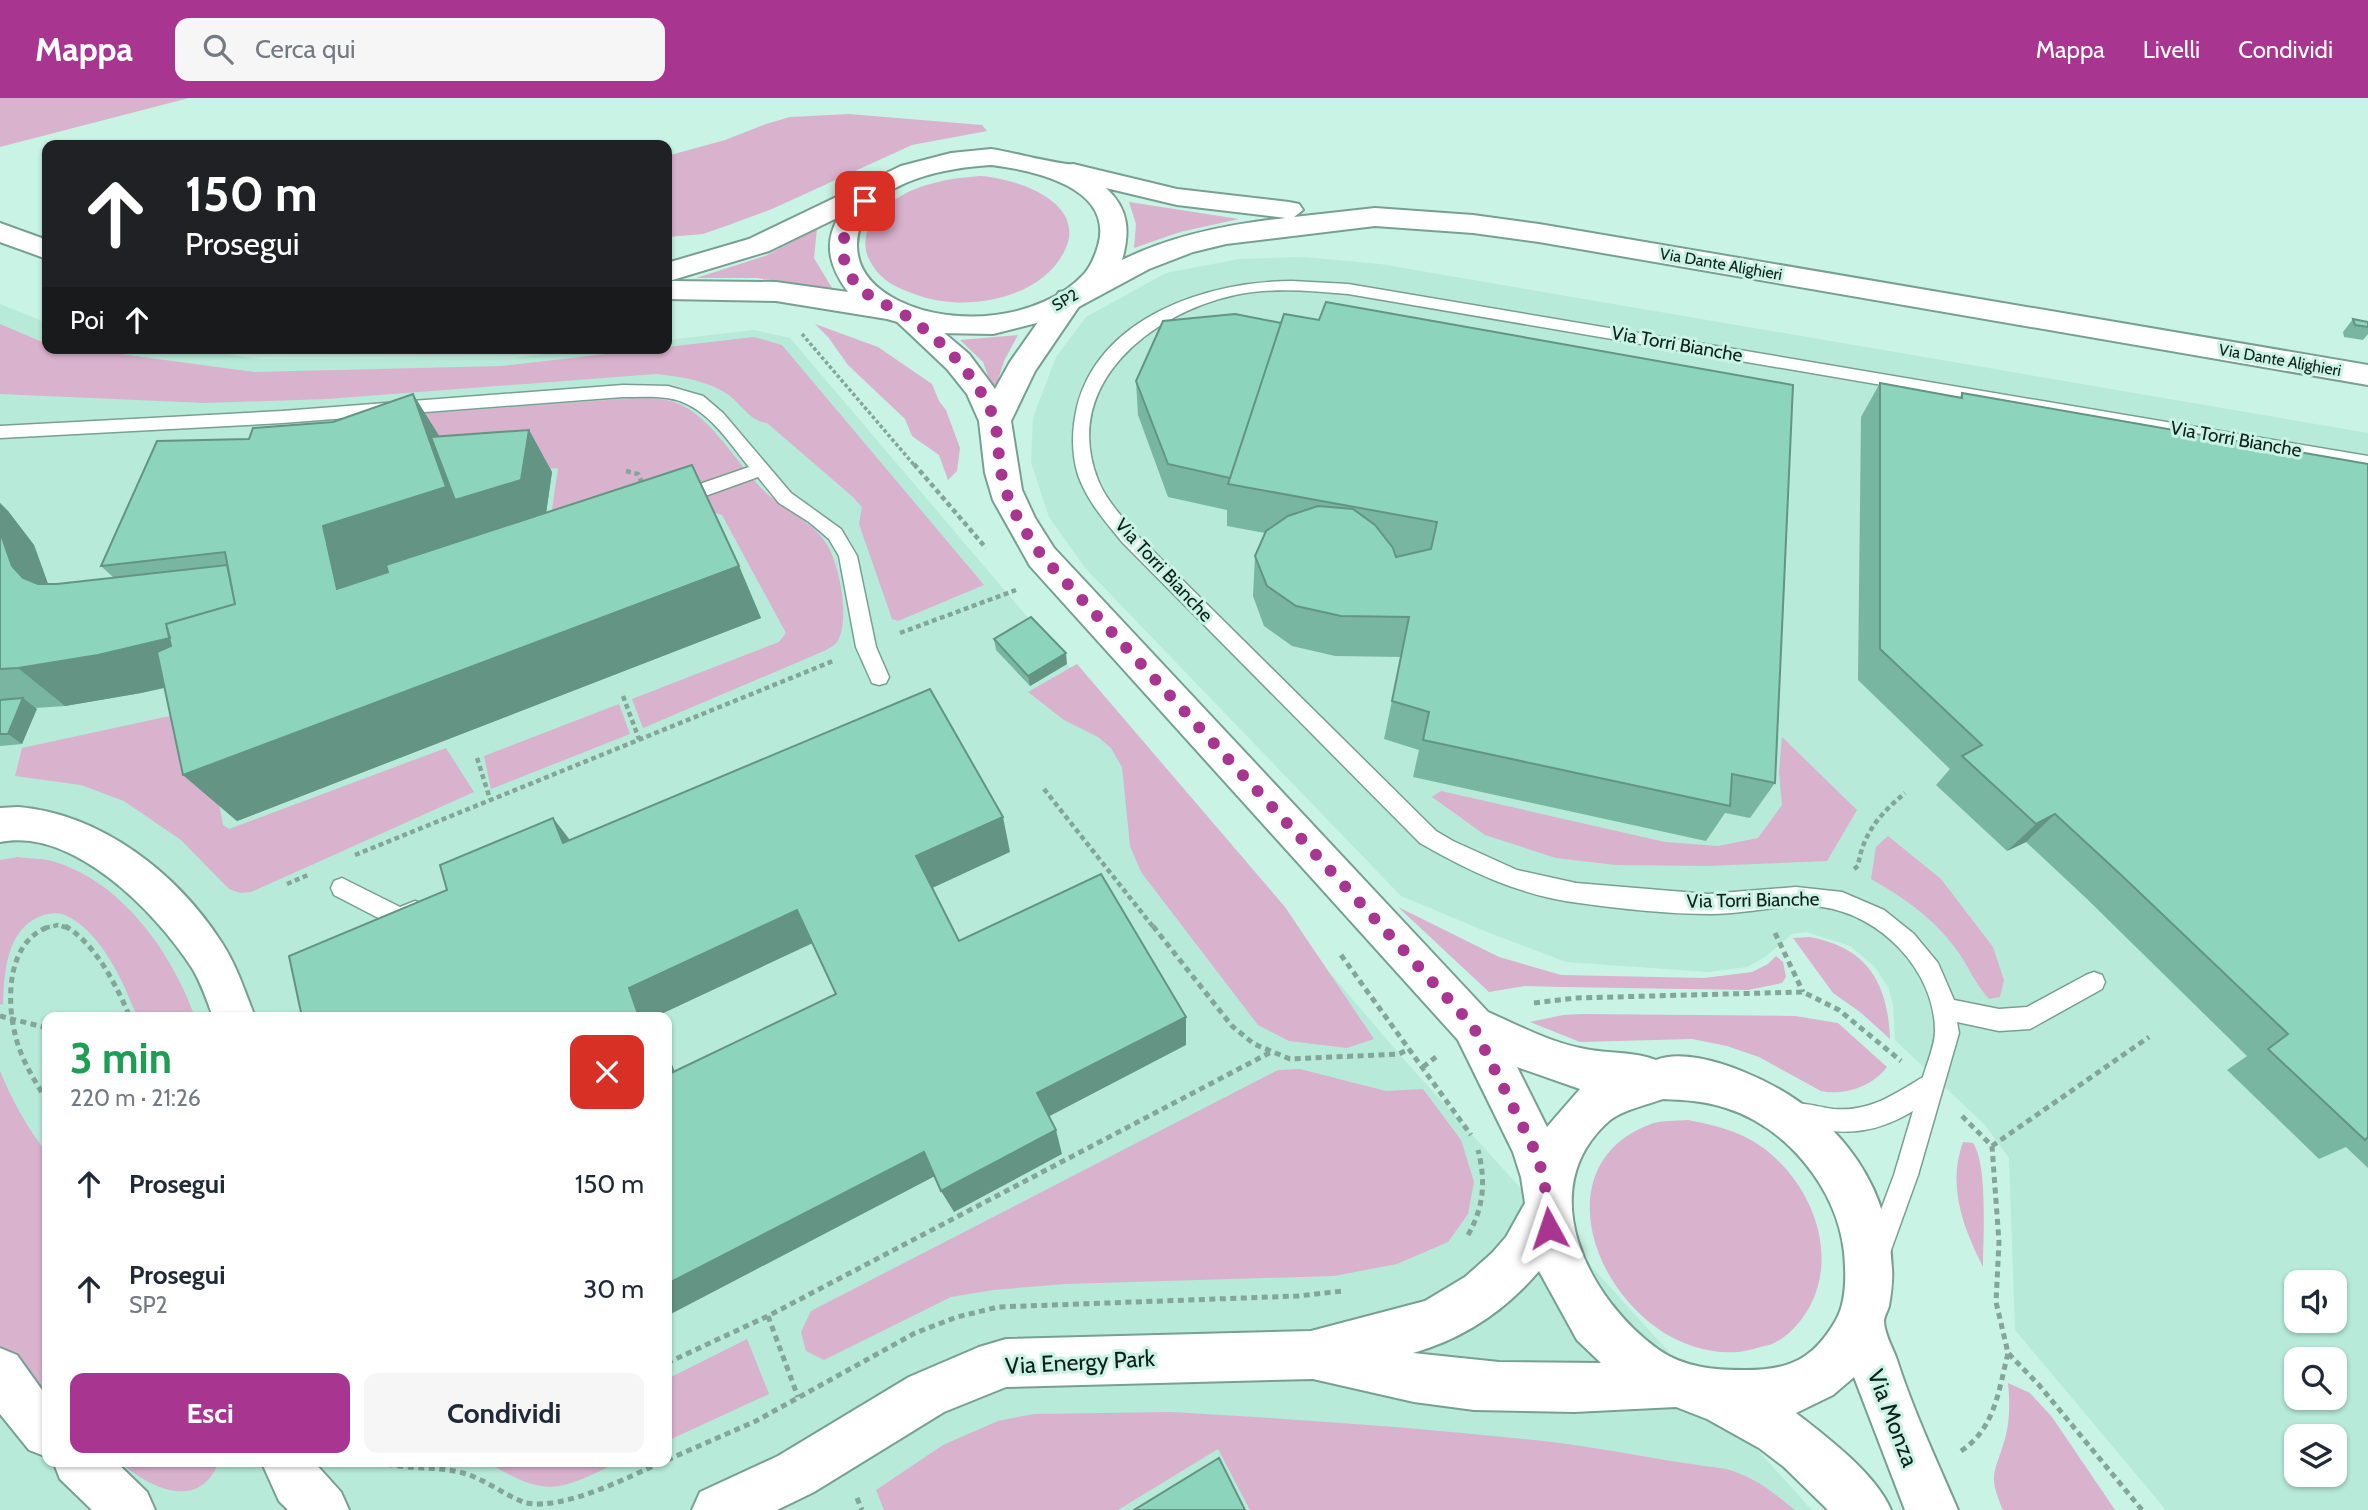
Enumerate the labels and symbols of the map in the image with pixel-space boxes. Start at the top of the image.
pin [835,171,895,231]
street label: Via Dante Alighieri [1658,244,1784,284]
street label: SP2 [1049,285,1081,315]
street label: Via Torri Bianche [1610,321,1745,367]
street label: Via Dante Alighieri [2217,340,2343,380]
street label: Via Torri Bianche [2169,416,2304,462]
street label: Via Torri Bianche [1110,514,1218,627]
street label: Via Torri Bianche [1686,887,1820,913]
position arrow [1512,1191,1586,1265]
street label: Via Energy Park [1004,1344,1156,1380]
street label: Via Monza [1862,1365,1924,1471]

